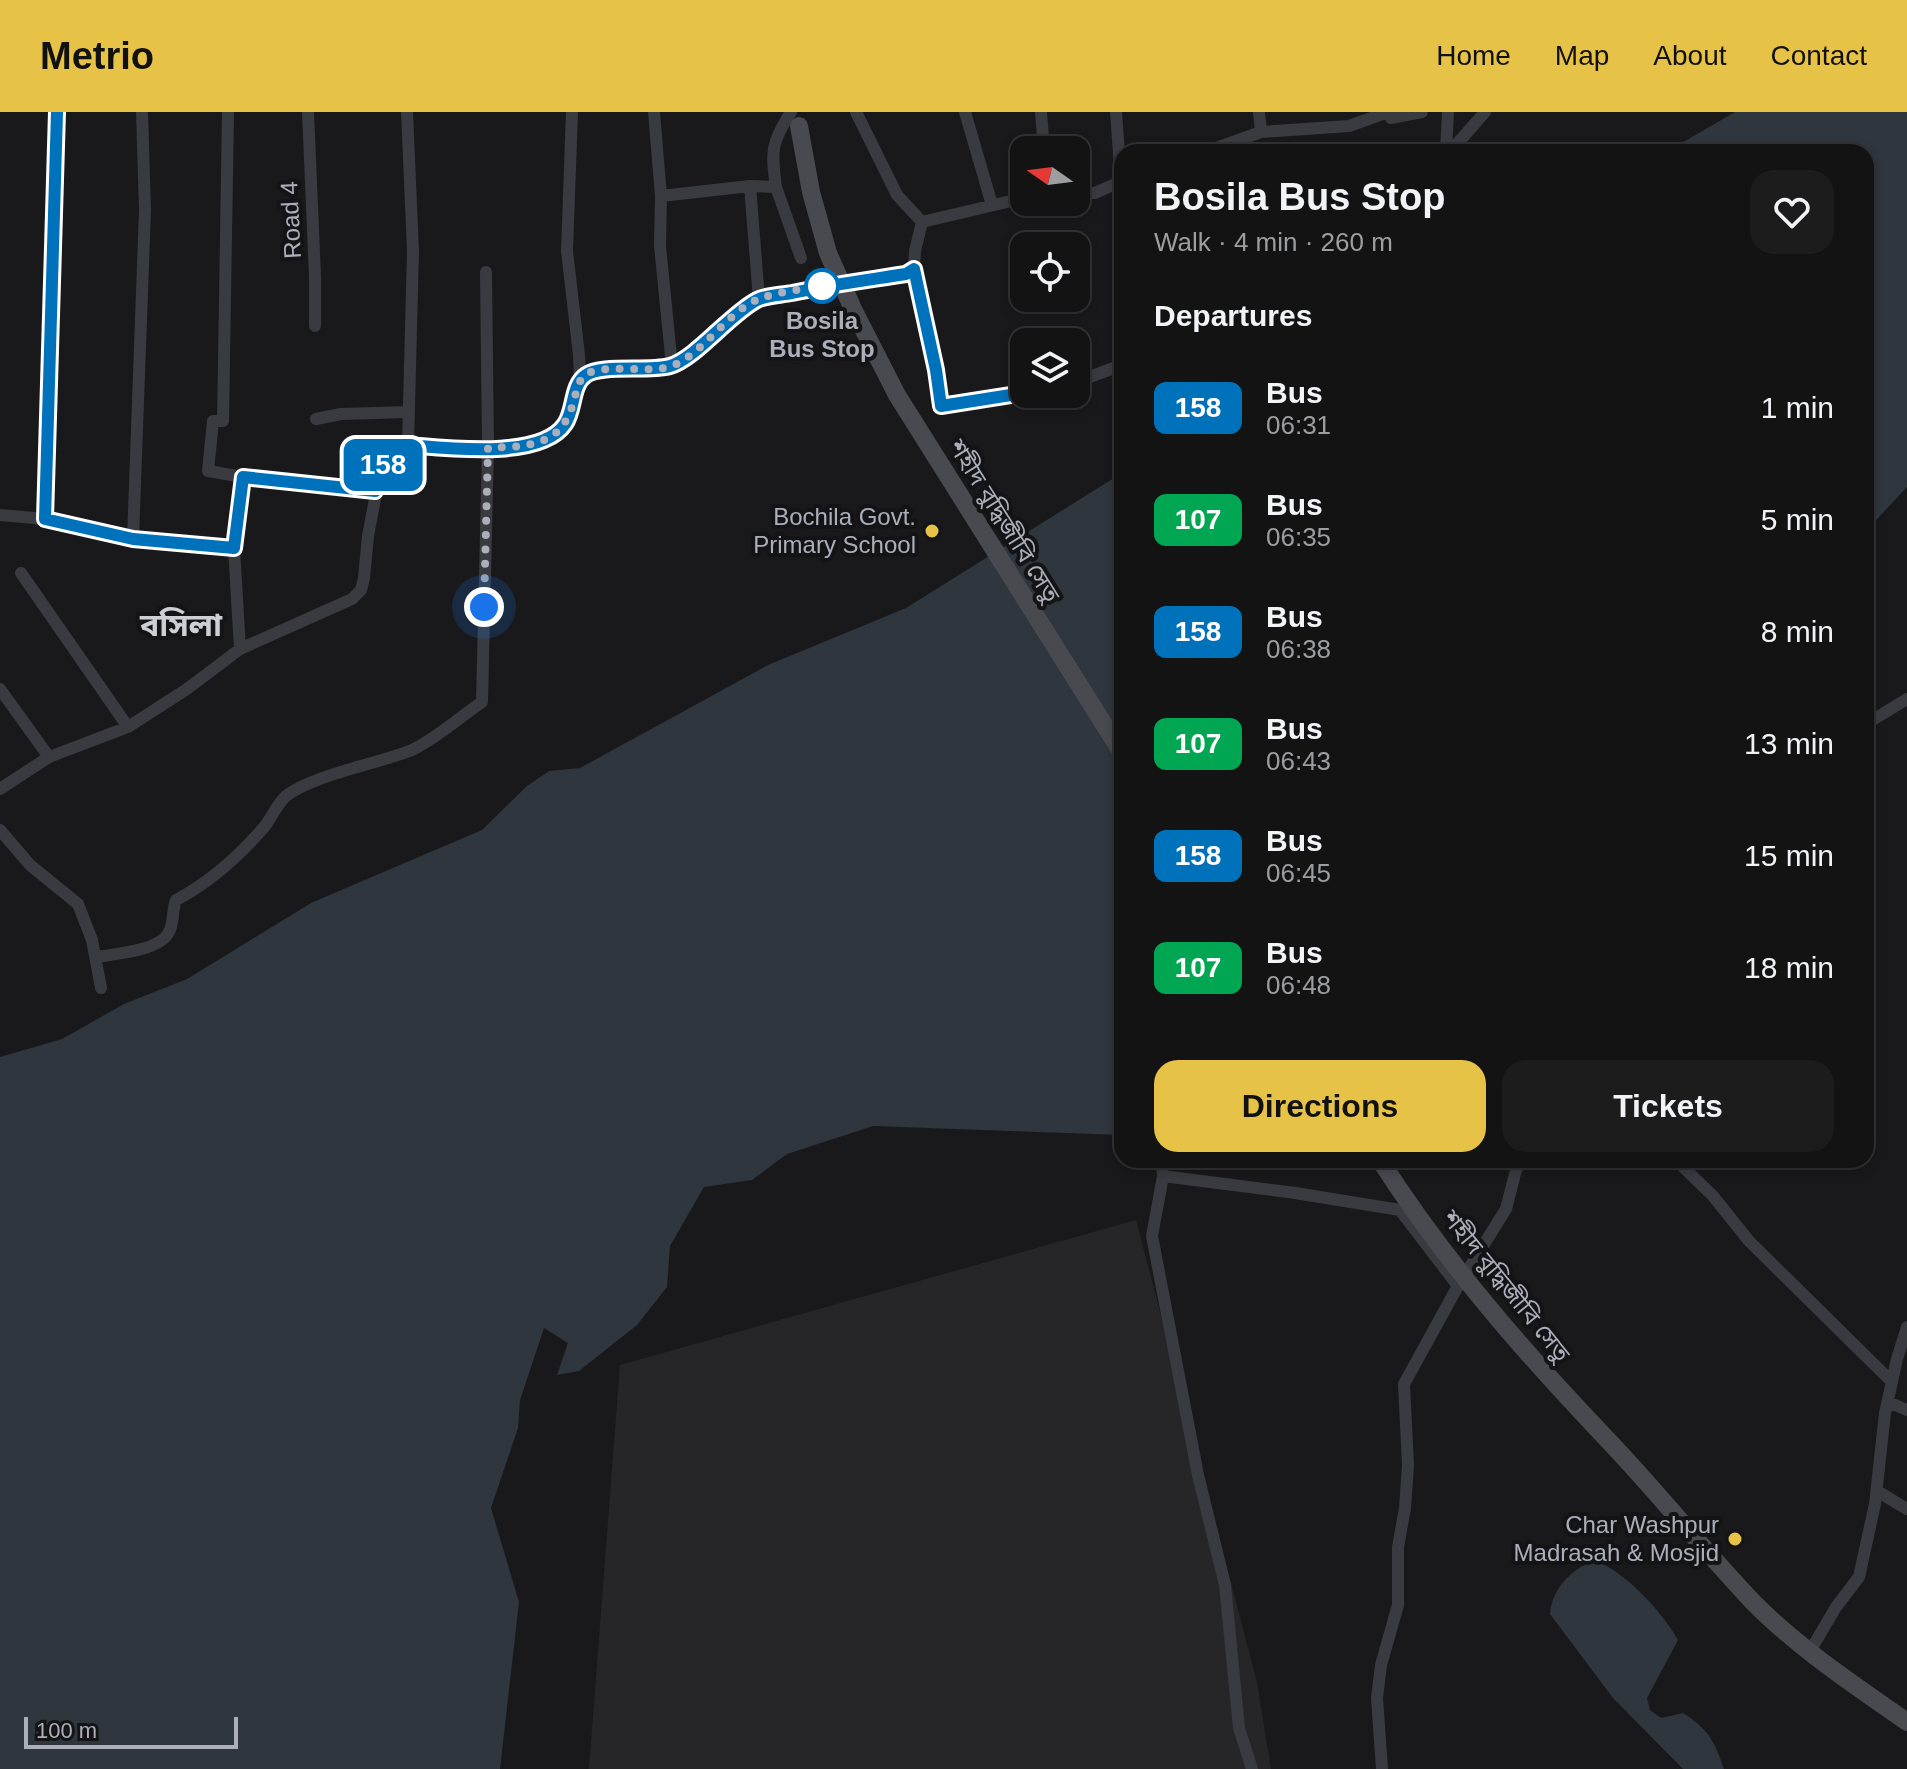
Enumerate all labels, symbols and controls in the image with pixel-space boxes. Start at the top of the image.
text: Metrio [40,35,154,77]
text: Home [1436,40,1511,71]
text: Map [1555,40,1609,71]
text: About [1653,40,1727,71]
text: Contact [1771,40,1867,71]
north arrow [1010,136,1090,216]
map controls [1010,136,1090,408]
button: heart [1750,170,1834,254]
text: Bosila Bus Stop [1154,176,1445,218]
street label: Road 4 [275,181,306,259]
text: Walk · 4 min · 260 m [1154,227,1393,257]
button: locate [1010,232,1090,312]
marker: Bosila Bus Stop [805,269,839,303]
text: Departures [1154,299,1312,332]
place label: Bosila Bus Stop [769,307,875,362]
button: layers [1010,328,1090,408]
text: Bus [1266,376,1323,409]
text: 1 min [1761,391,1834,424]
text: 158 [1175,392,1221,423]
text: 06:31 [1266,410,1331,440]
street label: শহীদ বুদ্ধিজীবি সেতু [942,434,1066,609]
line badge: 158 [337,439,429,491]
text: 158 [360,449,406,480]
text: Bus [1266,488,1323,521]
place label: Bochila Govt. Primary School [753,503,916,558]
text: 5 min [1761,503,1834,536]
text: 107 [1175,504,1221,535]
marker: Bochila Govt. Primary School [923,522,941,540]
text: 06:35 [1266,522,1331,552]
your location [464,587,504,627]
text: Bus [1266,600,1323,633]
district label: বসিলা [139,607,223,643]
text: 8 min [1761,615,1834,648]
text: 158 [1175,616,1221,647]
text: 06:38 [1266,634,1331,664]
text: Bus [1266,712,1323,745]
text: 13 min [1744,727,1834,760]
text: 107 [1175,728,1221,759]
text: 06:43 [1266,746,1331,776]
text: Bus [1266,824,1323,857]
text: 15 min [1744,839,1834,872]
text: 158 [1175,840,1221,871]
text: 06:45 [1266,858,1331,888]
text: Bus [1266,936,1323,969]
text: 18 min [1744,951,1834,984]
text: 107 [1175,952,1221,983]
text: 06:48 [1266,970,1331,1000]
button: Directions [1154,1060,1486,1152]
button: Tickets [1502,1060,1834,1152]
street label: শহীদ বুদ্ধিজীবি সেতু [1435,1204,1576,1369]
place label: Char Washpur Madrasah & Mosjid [1514,1511,1719,1566]
marker: Char Washpur Madrasah & Mosjid [1726,1530,1744,1548]
scale bar [24,1713,238,1749]
text: 100 m [36,1718,97,1743]

